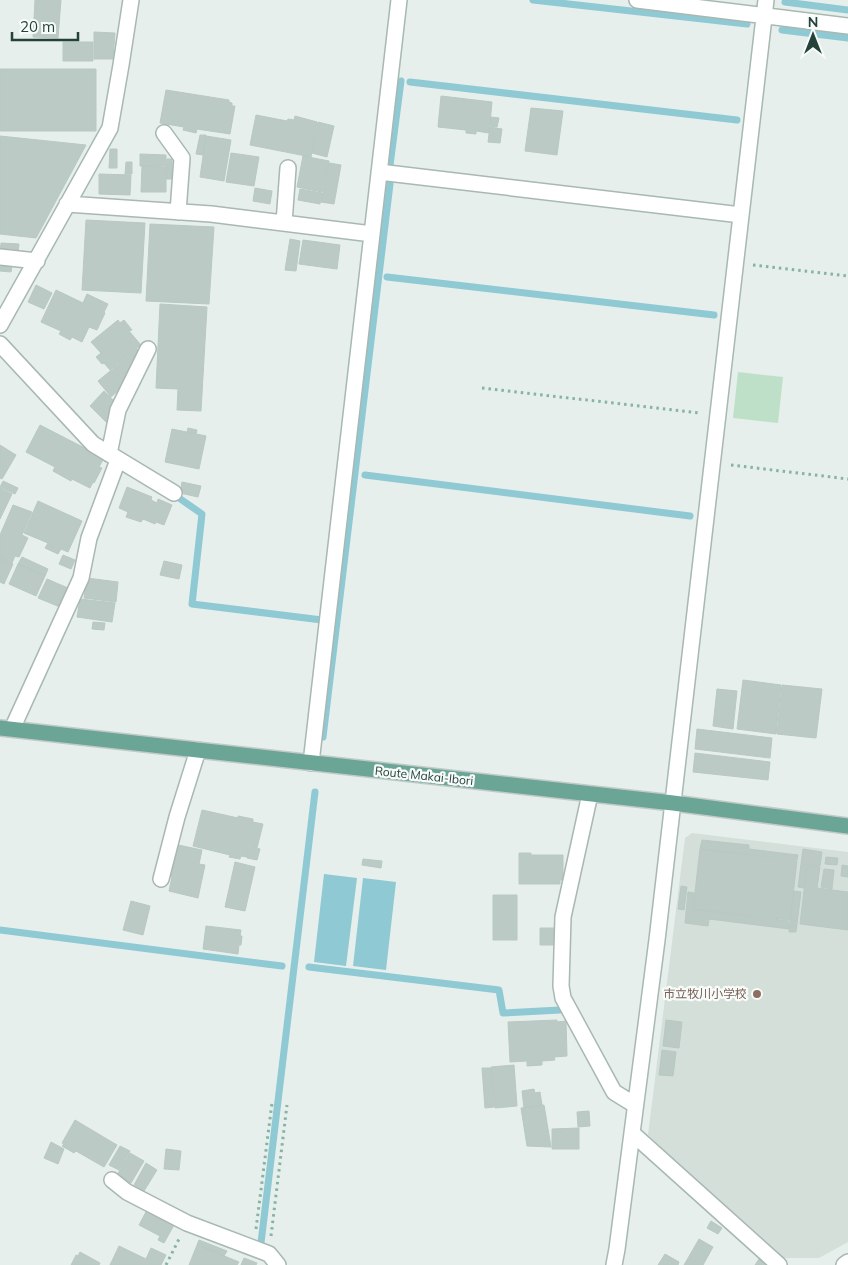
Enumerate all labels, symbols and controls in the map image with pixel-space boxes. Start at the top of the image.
scale bar [12,10,79,42]
north arrow [788,10,838,60]
text: N [808,13,818,31]
text: 20 m [20,17,55,36]
street label: Route Makai-Ibori [374,763,474,788]
place label: 市立牧川小学校 [663,986,747,1001]
marker: 市立牧川小学校 [751,988,763,1000]

